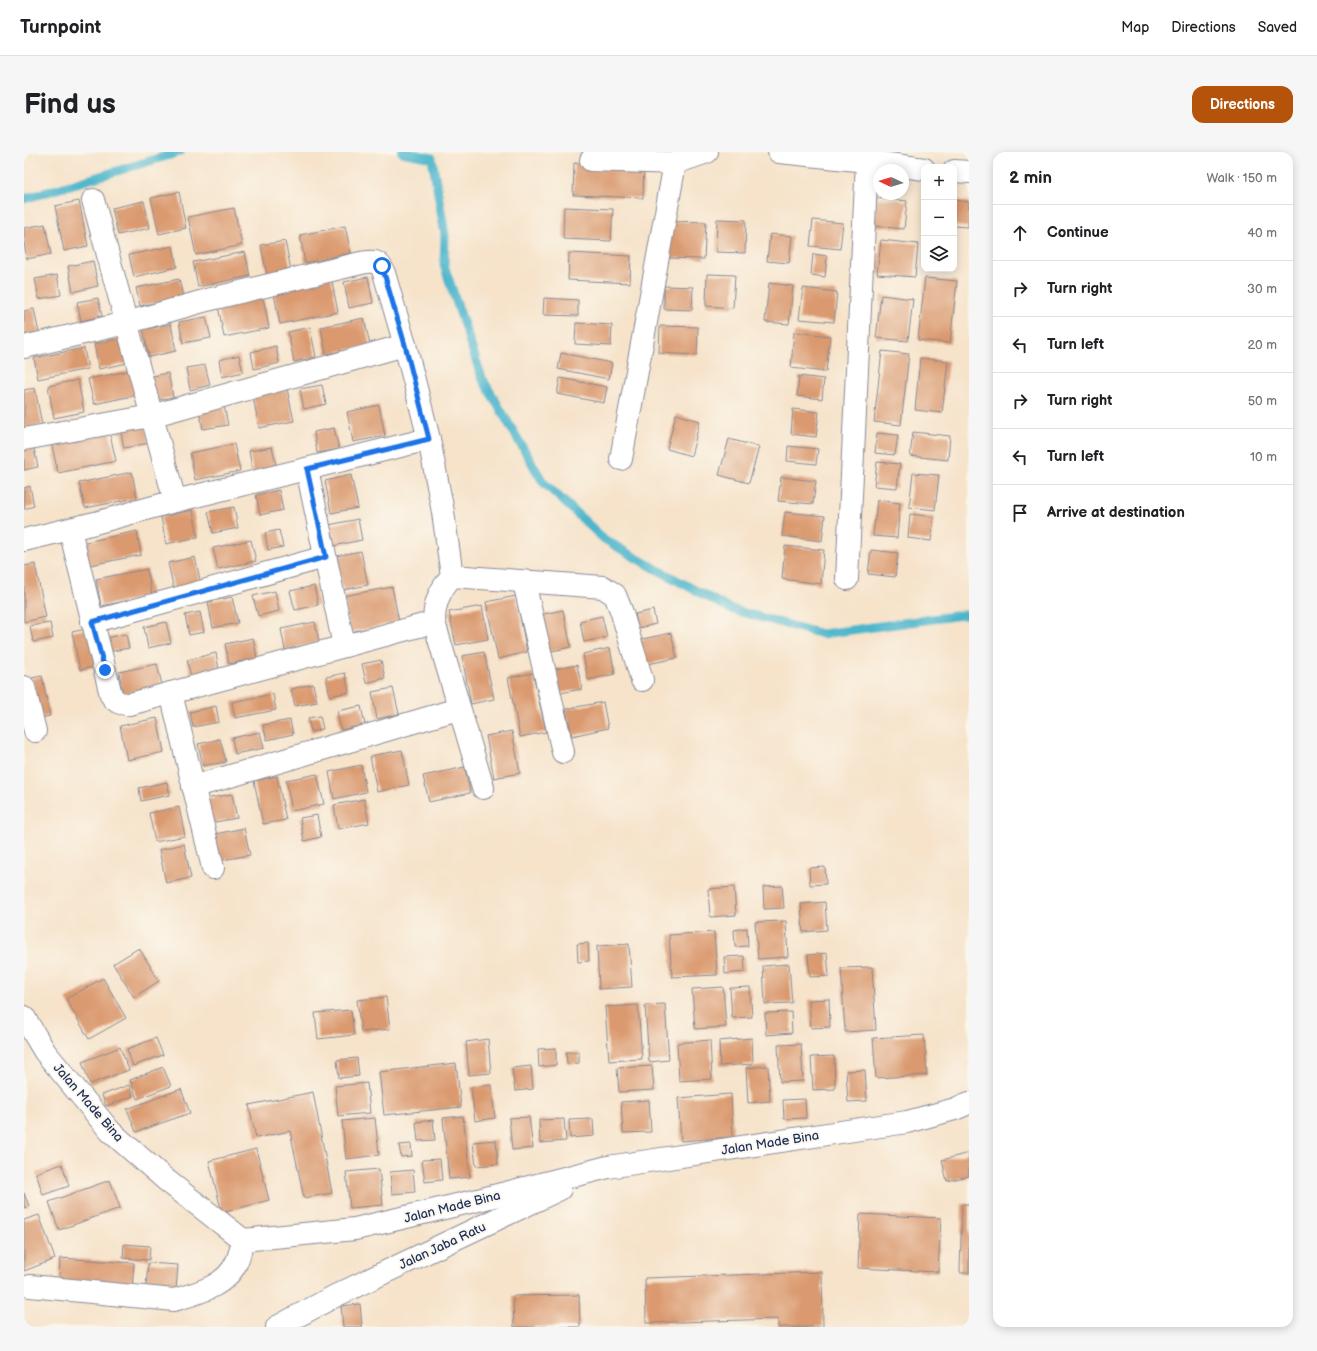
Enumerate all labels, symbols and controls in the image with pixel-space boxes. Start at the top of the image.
text: Turnpoint [20,16,101,39]
text: Map [1121,19,1149,36]
text: Directions [1171,19,1236,36]
text: Saved [1258,19,1297,36]
button: Directions [1192,86,1293,123]
text: Find us [24,88,116,121]
north arrow [873,164,909,200]
map controls [921,164,957,272]
button: + [921,164,957,200]
text: 2 min [1009,168,1052,188]
text: Walk · 150 m [1206,170,1277,186]
button: − [921,200,957,236]
icon: ahead [1009,222,1031,244]
text: Continue [1047,223,1109,242]
text: 40 m [1247,225,1277,241]
button: layers [921,236,957,272]
route start [373,257,391,275]
icon: right [1009,278,1031,300]
text: Turn right [1047,279,1112,298]
text: 30 m [1247,281,1277,297]
icon: left [1009,334,1031,356]
text: Turn left [1047,335,1104,354]
text: 20 m [1247,337,1277,353]
icon: right [1009,390,1031,412]
text: Turn right [1047,391,1112,410]
text: 50 m [1248,393,1277,409]
icon: left [1009,446,1031,468]
text: Turn left [1047,447,1104,466]
text: 10 m [1250,449,1277,465]
icon: arrive [1009,502,1031,524]
text: Arrive at destination [1047,503,1185,522]
route end [96,661,114,679]
street label: Jalan Made Bina [50,1060,127,1145]
street label: Jalan Made Bina [720,1127,820,1159]
street label: Jalan Made Bina [402,1187,502,1227]
street label: Jalan Jaba Ratu [396,1219,488,1273]

